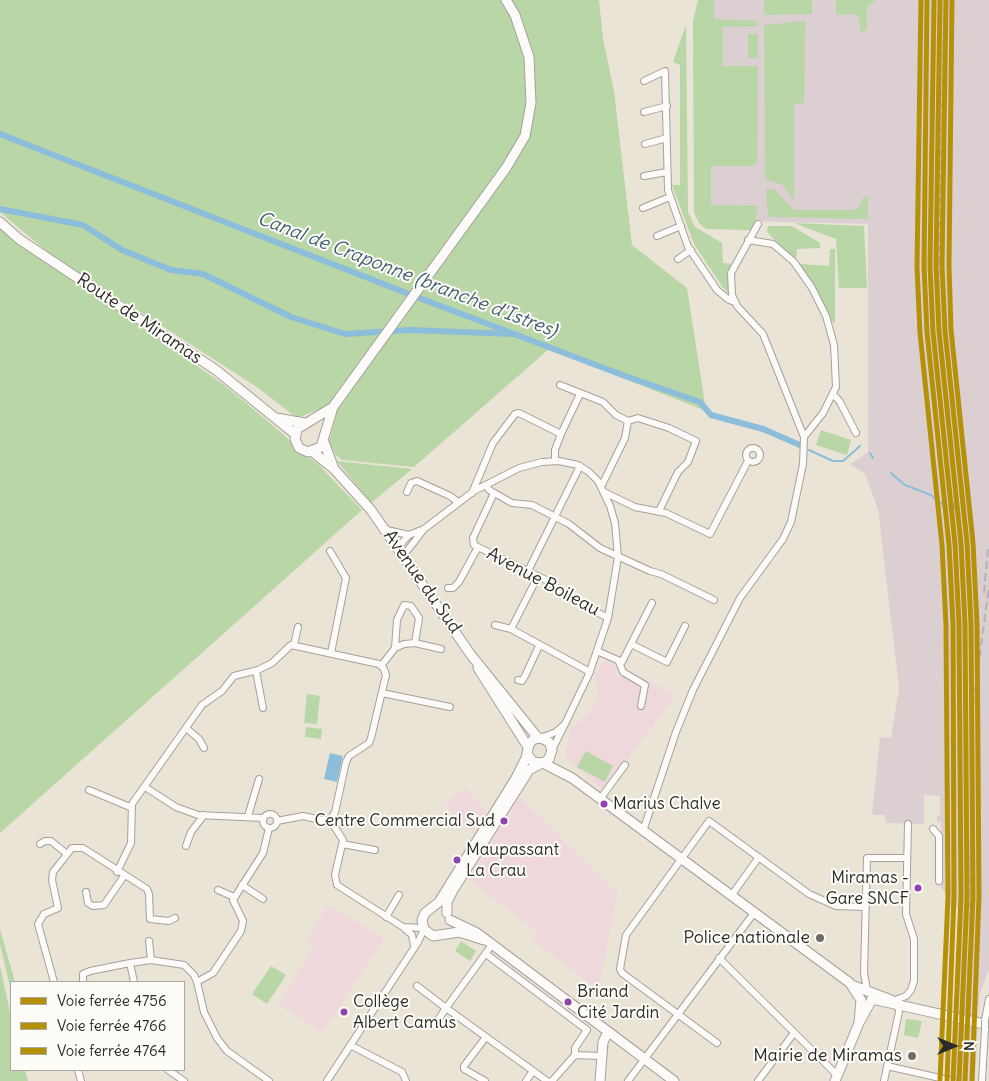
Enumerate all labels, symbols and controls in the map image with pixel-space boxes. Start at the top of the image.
water label: Canal de Craponne (branche d'Istres) [254,207,560,343]
street label: Route de Miramas [72,269,206,369]
street label: Avenue du Sud [378,526,466,638]
street label: Avenue Boileau [483,543,603,621]
place label: Marius Chalve [613,794,721,814]
marker: Marius Chalve [599,799,609,809]
place label: Centre Commercial Sud [314,811,495,831]
marker: Centre Commercial Sud [499,816,509,826]
place label: Maupassant La Crau [466,840,559,880]
marker: Maupassant La Crau [452,855,462,865]
place label: Miramas - Gare SNCF [826,868,909,908]
marker: Miramas - Gare SNCF [913,883,923,893]
place label: Police nationale [683,927,810,949]
marker: Police nationale [814,932,826,944]
legend [10,981,185,1071]
place label: Briand Cité Jardin [577,982,659,1022]
text: Voie ferrée 4756 [57,991,167,1010]
place label: Collège Albert Camus [353,992,456,1032]
marker: Briand Cité Jardin [563,997,573,1007]
marker: Collège Albert Camus [339,1007,349,1017]
text: Voie ferrée 4766 [57,1016,166,1035]
north arrow [929,1021,979,1071]
text: Voie ferrée 4764 [57,1041,166,1060]
text: N [960,1041,978,1051]
place label: Mairie de Miramas [753,1045,902,1067]
marker: Mairie de Miramas [906,1050,918,1062]

